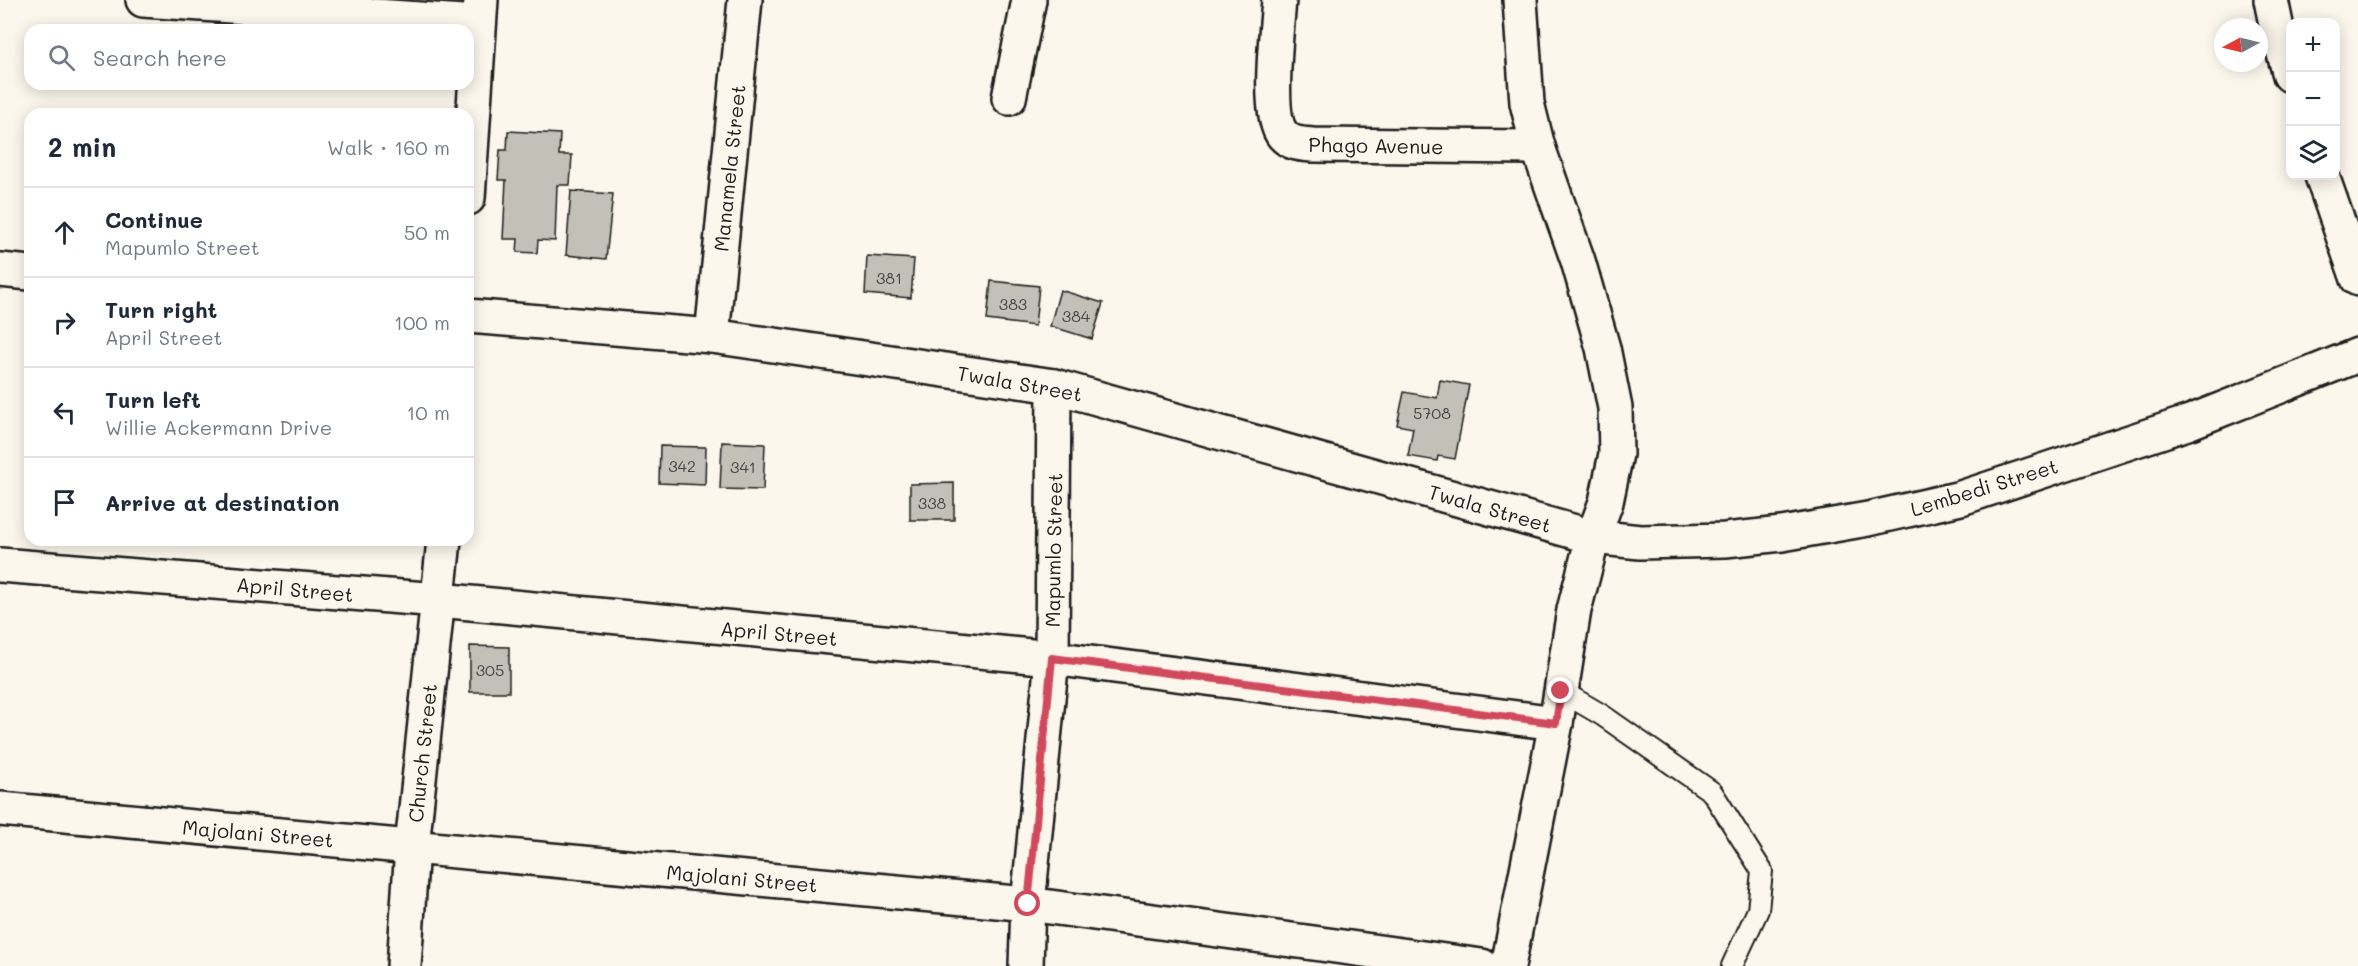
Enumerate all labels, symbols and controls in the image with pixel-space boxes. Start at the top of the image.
north arrow [2214,18,2268,72]
map controls [2286,18,2340,180]
button: + [2286,18,2340,72]
search box [24,24,474,90]
icon: search [45,41,78,74]
text: Search here [93,43,227,72]
button: − [2286,72,2340,126]
street label: Manamela Street [707,83,751,253]
button: layers [2286,126,2340,180]
text: 2 min [48,130,116,164]
street label: Phago Avenue [1308,131,1444,159]
text: Walk · 160 m [327,134,450,160]
text: Continue [105,205,203,234]
icon: ahead [48,216,81,249]
text: 50 m [404,219,450,245]
text: Mapumlo Street [105,234,260,260]
house number: 381 [876,267,902,288]
house number: 383 [999,293,1027,314]
text: Turn right [105,295,217,324]
house number: 384 [1062,305,1091,326]
icon: right [48,306,81,339]
text: 100 m [394,309,450,335]
text: April Street [105,324,222,350]
street label: Twala Street [955,359,1085,407]
text: Turn left [105,385,201,414]
icon: left [48,396,81,429]
text: 10 m [406,399,450,425]
house number: 5708 [1413,402,1451,423]
text: Willie Ackermann Drive [105,414,332,440]
street label: Lembedi Street [1907,452,2061,522]
house number: 342 [668,455,696,476]
house number: 341 [730,456,756,477]
street label: Mapumlo Street [1039,473,1067,627]
street label: Twala Street [1426,478,1554,538]
icon: arrive [48,486,81,519]
text: Arrive at destination [105,488,340,517]
house number: 338 [918,492,947,513]
street label: April Street [235,571,355,607]
street label: April Street [719,615,839,651]
house number: 305 [476,659,504,680]
route end [1547,677,1573,703]
street label: Church Street [402,682,442,824]
street label: Majolani Street [181,813,335,853]
street label: Majolani Street [665,858,819,898]
route start [1014,890,1040,916]

